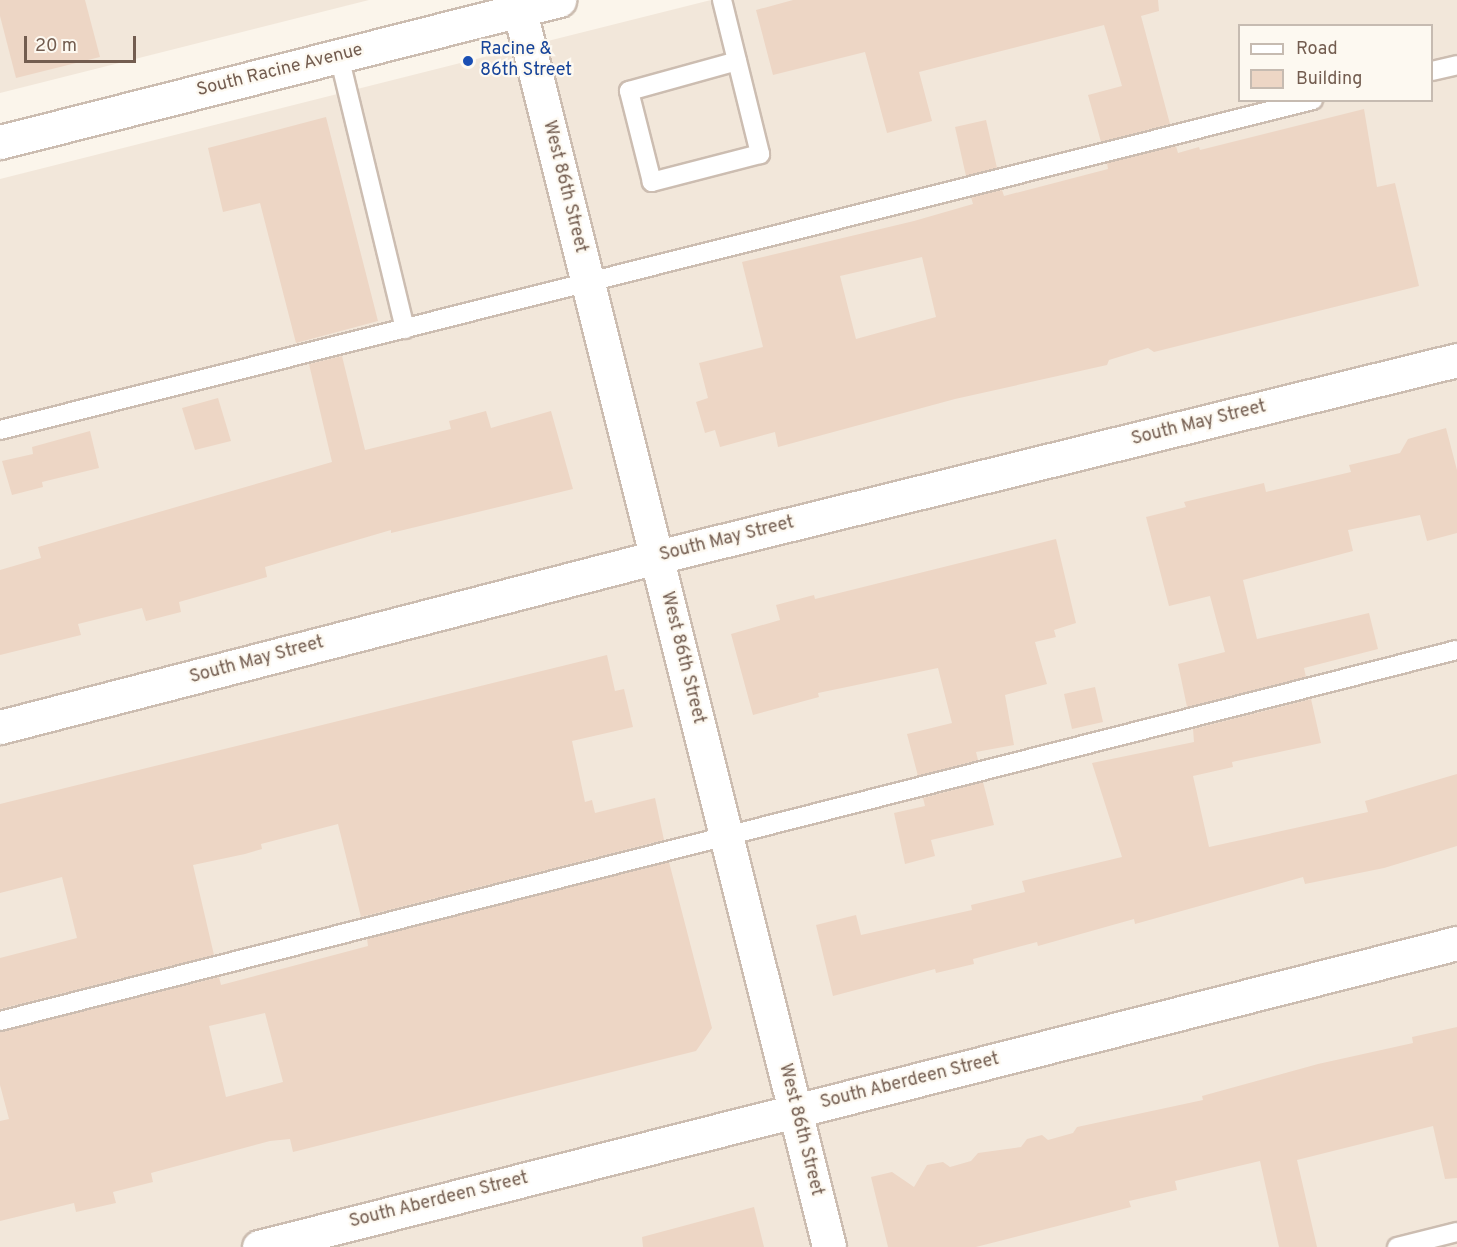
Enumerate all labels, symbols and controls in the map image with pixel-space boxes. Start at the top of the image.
scale bar [27,24,140,62]
legend [1238,24,1433,102]
text: 20 m [35,35,77,58]
text: Road [1296,38,1338,61]
street label: South Racine Avenue [194,40,366,102]
place label: Racine & 86th Street [480,40,572,82]
marker: Racine & 86th Street [461,54,475,68]
text: Building [1296,68,1362,91]
street label: West 86th Street [537,119,591,255]
street label: South May Street [1129,397,1269,451]
street label: South May Street [657,513,797,567]
street label: West 86th Street [655,590,709,726]
street label: South May Street [188,633,326,689]
street label: South Aberdeen Street [818,1049,1002,1115]
street label: West 86th Street [773,1062,827,1198]
street label: South Aberdeen Street [347,1168,531,1234]

